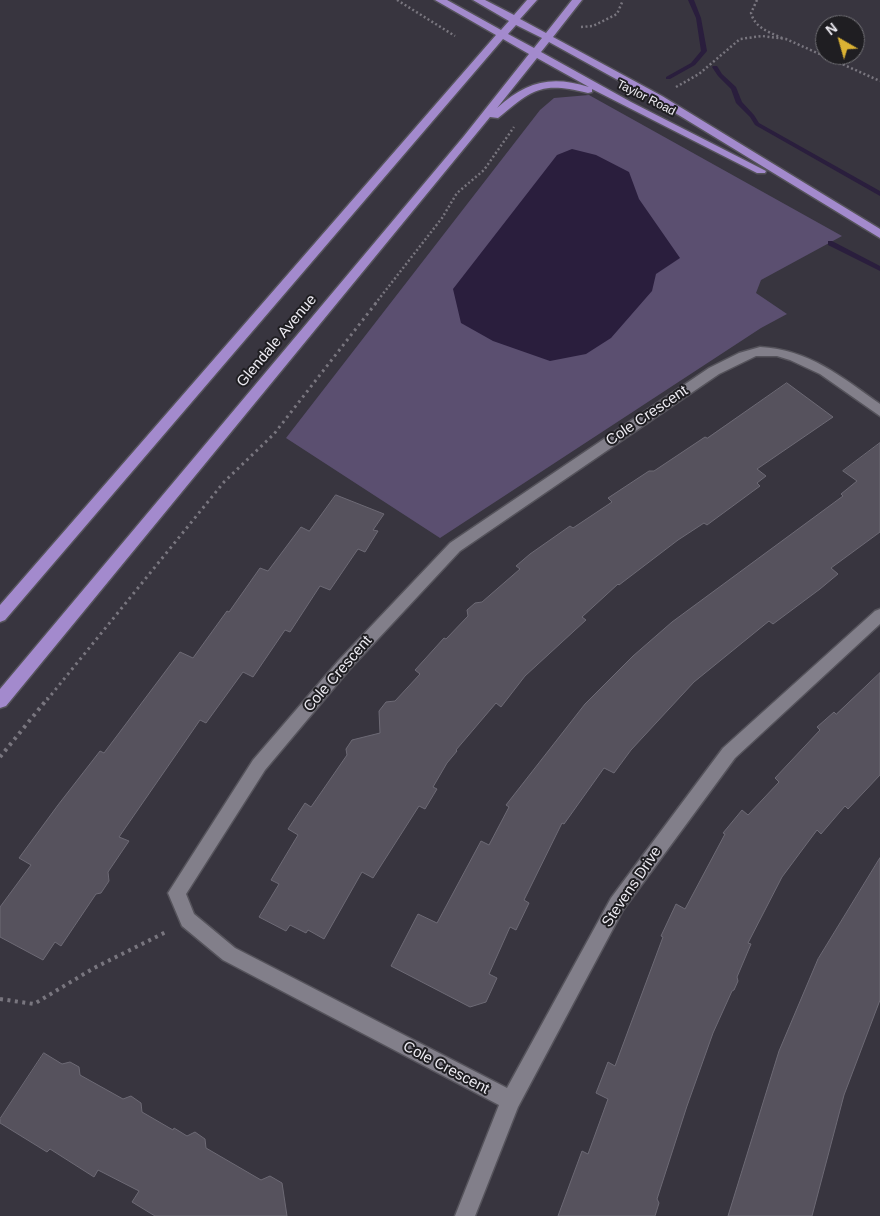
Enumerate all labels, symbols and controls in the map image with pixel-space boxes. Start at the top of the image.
north arrow [815,15,865,65]
text: N [822,20,840,38]
street label: Taylor Road [614,77,678,119]
street label: Glendale Avenue [233,291,321,391]
street label: Cole Crescent [603,382,691,450]
street label: Cole Crescent [300,632,376,716]
street label: Stevens Drive [598,843,666,931]
street label: Cole Crescent [400,1038,492,1098]

